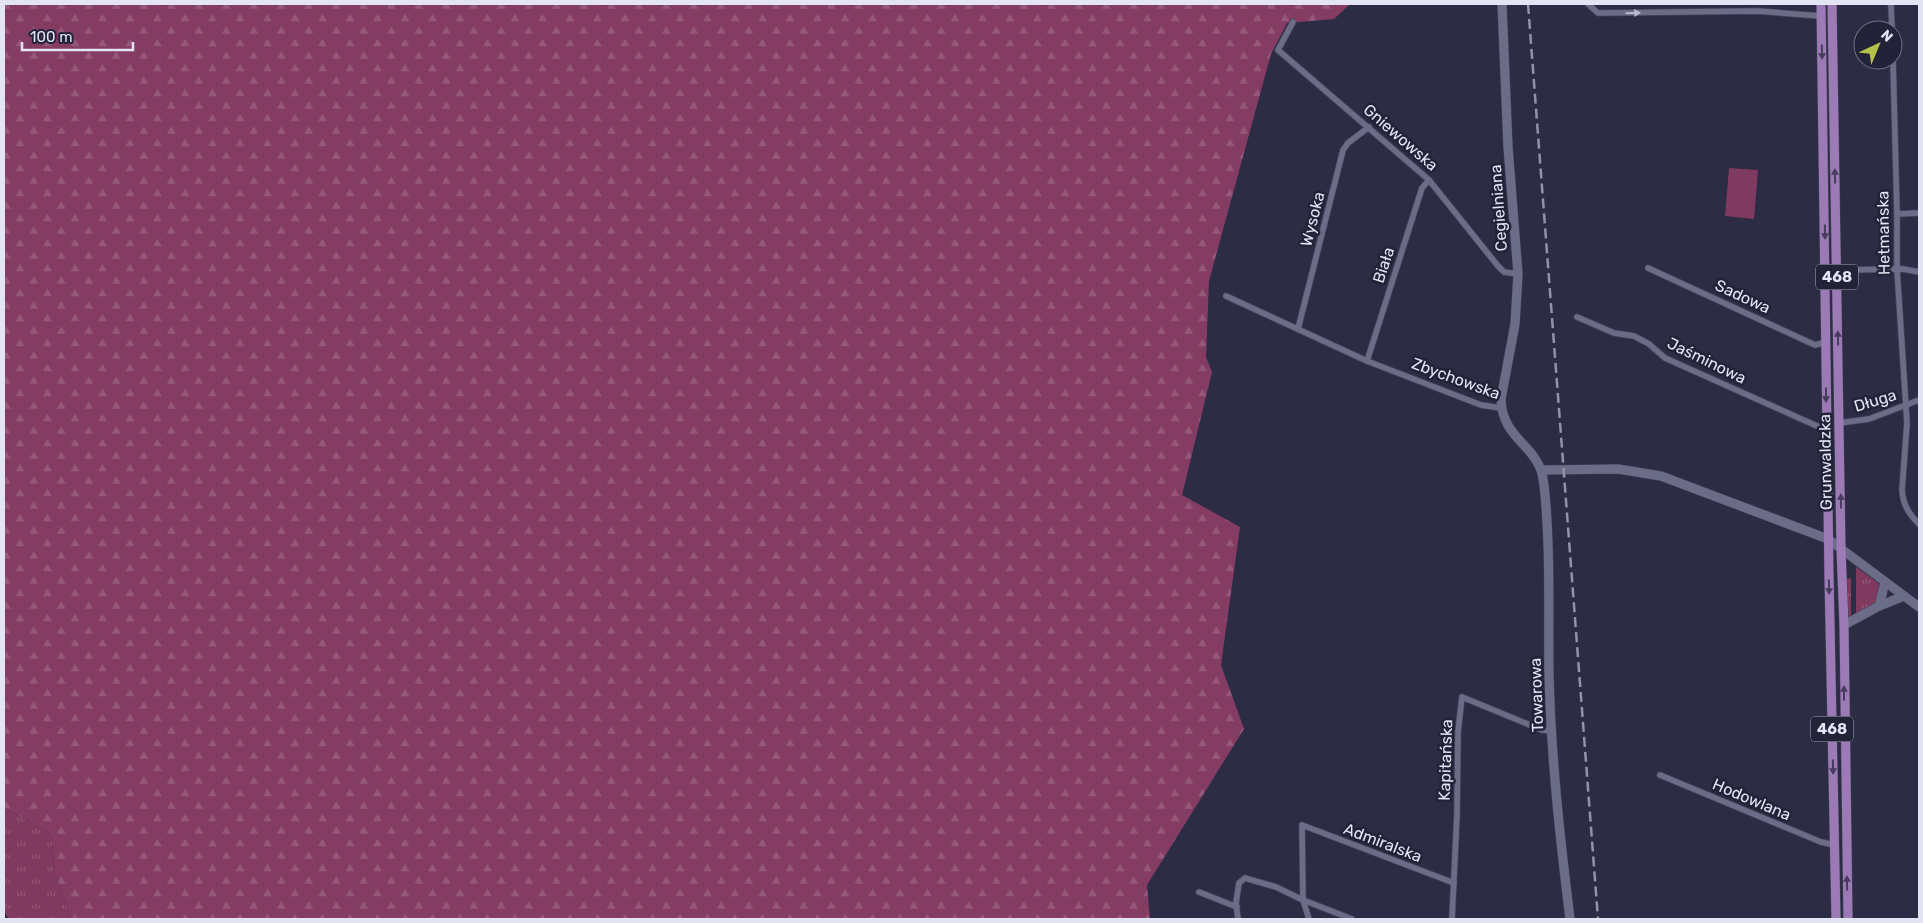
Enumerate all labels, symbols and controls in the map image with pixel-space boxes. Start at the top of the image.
one-way arrow [1625,8,1641,16]
scale bar [22,20,134,52]
north arrow [1853,20,1903,70]
text: N [1877,26,1896,46]
text: 100 m [30,28,72,46]
one-way arrow [1818,45,1826,61]
street label: Gniewowska [1360,100,1442,175]
street label: Cegielniana [1486,164,1511,252]
one-way arrow [1831,167,1839,183]
street label: Wysoka [1297,190,1328,248]
street label: Hetmańska [1873,191,1894,275]
one-way arrow [1821,225,1829,241]
street label: Biała [1369,245,1398,286]
road number: 468 [1816,264,1858,290]
street label: Sadowa [1712,275,1773,317]
one-way arrow [1834,330,1842,346]
street label: Jaśminowa [1664,333,1749,388]
street label: Zbychowska [1409,354,1503,403]
street label: Długa [1852,385,1899,416]
one-way arrow [1822,387,1830,403]
street label: Grunwaldzka [1815,414,1836,510]
one-way arrow [1837,492,1845,508]
one-way arrow [1825,580,1833,596]
street label: Towarowa [1526,657,1547,733]
one-way arrow [1840,684,1848,700]
road number: 468 [1811,716,1853,742]
street label: Kapitańska [1435,719,1456,801]
one-way arrow [1830,760,1838,776]
street label: Hodowlana [1710,774,1794,824]
street label: Admiralska [1341,819,1425,866]
one-way arrow [1843,875,1851,891]

